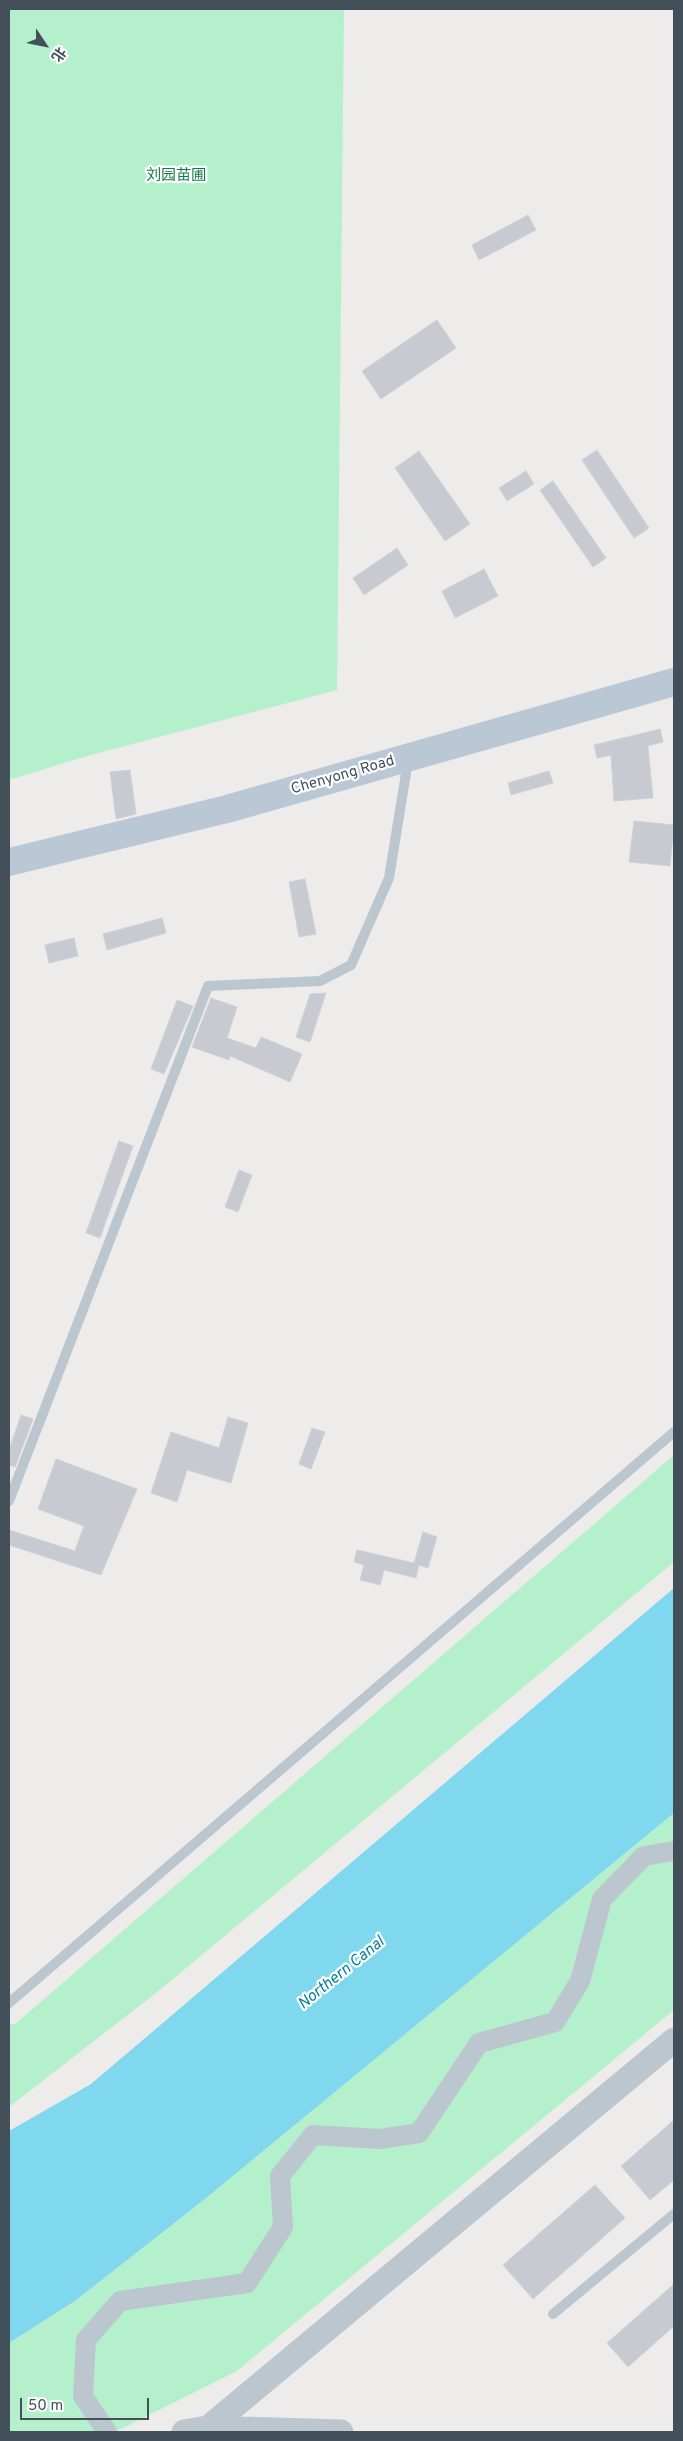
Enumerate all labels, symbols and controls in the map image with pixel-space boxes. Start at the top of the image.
north arrow [20,20,70,70]
text: 北 [47,43,69,64]
park label: 刘园苗圃 [146,168,206,186]
street label: Chenyong Road [289,753,397,799]
water label: Northern Canal [295,1933,389,2015]
scale bar [22,2388,151,2420]
text: 50 m [28,2397,63,2416]

